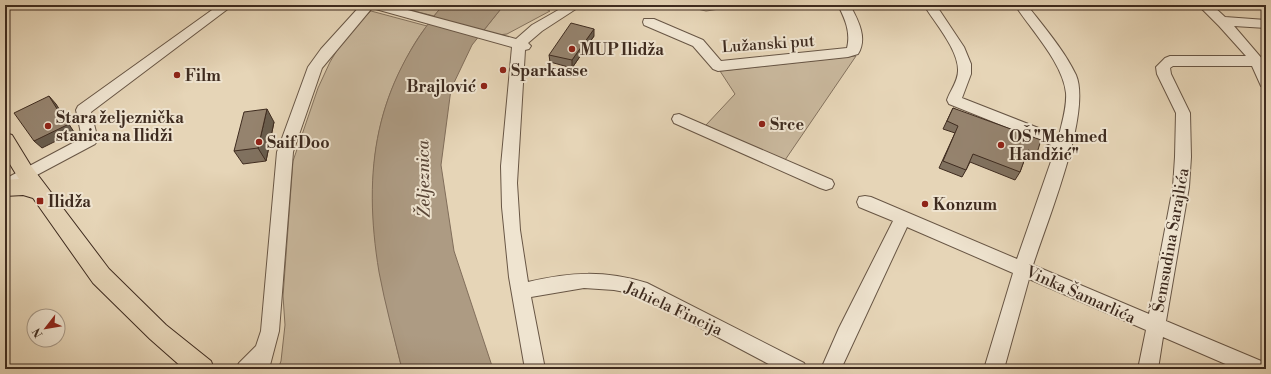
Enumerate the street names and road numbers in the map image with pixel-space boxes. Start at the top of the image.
street label: Lužanski put [721,31,815,57]
street label: Šemsudina Sarajlića [1146,165,1194,314]
street label: Vinka Šamarlića [1022,260,1140,328]
street label: Jahiela Fincija [621,277,726,341]

